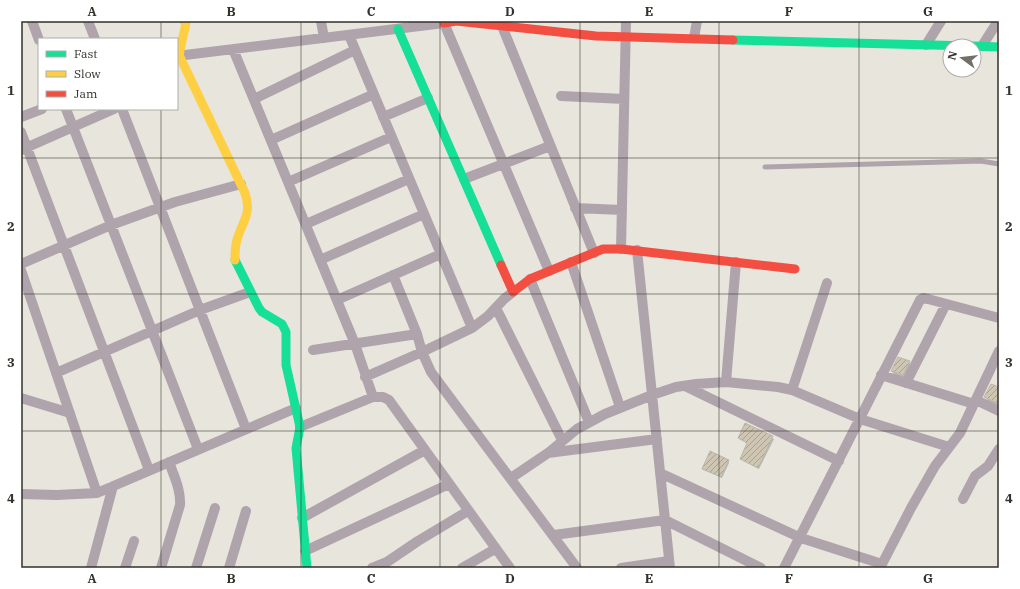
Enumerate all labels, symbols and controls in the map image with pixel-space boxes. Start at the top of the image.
text: A [87,3,97,20]
text: B [226,3,236,20]
text: C [367,3,376,20]
text: D [505,3,515,20]
text: E [645,3,653,20]
text: F [785,3,793,20]
text: G [923,3,933,20]
legend [38,38,178,110]
north arrow [942,38,982,78]
text: Fast [74,46,98,61]
text: N [944,49,960,61]
text: Slow [74,66,101,81]
text: 1 [7,82,15,99]
text: 1 [1005,82,1013,99]
text: Jam [74,86,98,101]
text: 2 [7,218,15,235]
text: 2 [1005,218,1013,235]
text: 3 [7,354,15,371]
text: 3 [1005,354,1013,371]
text: 4 [7,490,15,507]
text: 4 [1005,490,1013,507]
text: A [87,570,97,587]
text: B [226,570,236,587]
text: C [367,570,376,587]
text: D [505,570,515,587]
text: E [645,570,653,587]
text: F [785,570,793,587]
text: G [923,570,933,587]

